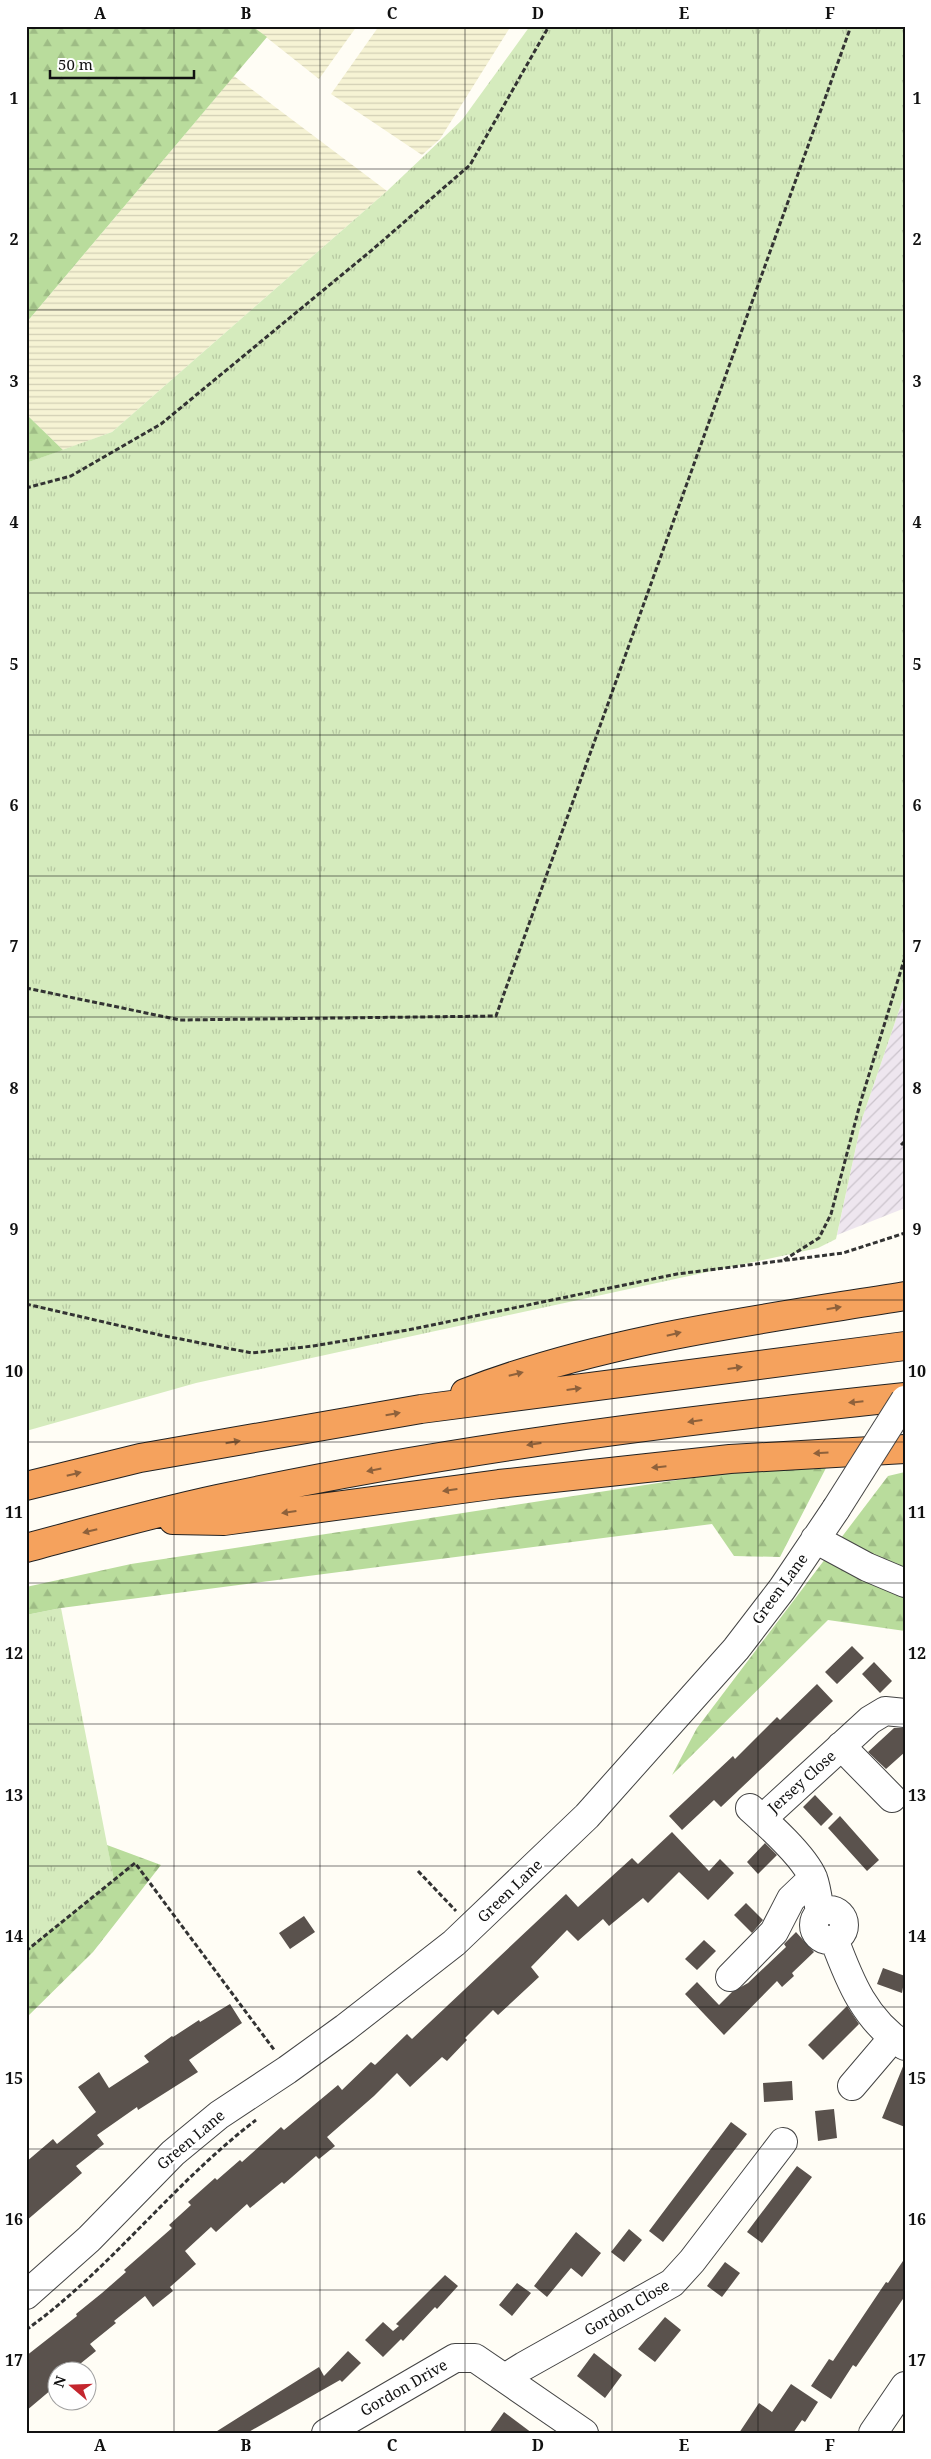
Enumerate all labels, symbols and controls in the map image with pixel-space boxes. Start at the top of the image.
text: A [94,2,107,24]
text: B [241,2,252,24]
text: C [387,2,398,24]
text: D [532,2,544,24]
text: E [679,2,689,24]
text: F [825,2,835,24]
scale bar [50,48,194,80]
text: 50 m [58,54,93,74]
text: 1 [9,87,19,109]
text: 1 [912,87,922,109]
text: 2 [9,228,19,250]
text: 2 [912,228,922,250]
text: 3 [9,370,19,392]
text: 3 [912,370,922,392]
text: 4 [9,511,19,533]
text: 4 [912,511,922,533]
text: 5 [9,653,19,675]
text: 5 [912,653,922,675]
text: 6 [9,794,19,816]
text: 6 [912,794,922,816]
text: 7 [9,935,19,957]
text: 7 [912,935,922,957]
text: 8 [9,1077,19,1099]
text: 8 [912,1077,922,1099]
text: 9 [9,1218,19,1240]
text: 9 [912,1218,922,1240]
one-way arrow [826,1303,842,1311]
one-way arrow [666,1330,681,1338]
text: 10 [5,1360,23,1382]
text: 10 [908,1360,926,1382]
one-way arrow [727,1364,743,1372]
one-way arrow [509,1370,524,1378]
one-way arrow [566,1385,582,1393]
one-way arrow [848,1398,864,1406]
one-way arrow [385,1410,401,1418]
one-way arrow [687,1417,703,1425]
one-way arrow [225,1437,241,1445]
one-way arrow [526,1440,542,1448]
one-way arrow [813,1449,829,1457]
one-way arrow [651,1463,667,1471]
one-way arrow [366,1466,381,1474]
one-way arrow [66,1470,81,1478]
one-way arrow [442,1486,458,1494]
text: 11 [5,1501,23,1523]
text: 11 [908,1501,926,1523]
one-way arrow [281,1508,297,1516]
one-way arrow [82,1528,97,1536]
street label: Green Lane [747,1549,812,1628]
text: 12 [5,1642,23,1664]
text: 12 [908,1642,926,1664]
street label: Jersey Close [762,1745,840,1818]
text: 13 [5,1784,23,1806]
text: 13 [908,1784,926,1806]
street label: Green Lane [473,1854,546,1926]
text: 14 [5,1925,23,1947]
text: 14 [908,1925,926,1947]
text: 15 [5,2067,23,2089]
text: 15 [908,2067,926,2089]
street label: Green Lane [152,2105,229,2174]
text: 16 [5,2208,23,2230]
text: 16 [908,2208,926,2230]
street label: Gordon Close [580,2275,673,2340]
text: 17 [5,2349,23,2371]
text: 17 [908,2349,926,2371]
street label: Gordon Drive [356,2354,451,2420]
north arrow [48,2362,98,2412]
text: N [48,2373,70,2390]
text: A [94,2434,107,2456]
text: B [241,2434,252,2456]
text: C [387,2434,398,2456]
text: D [532,2434,544,2456]
text: E [679,2434,689,2456]
text: F [825,2434,835,2456]

